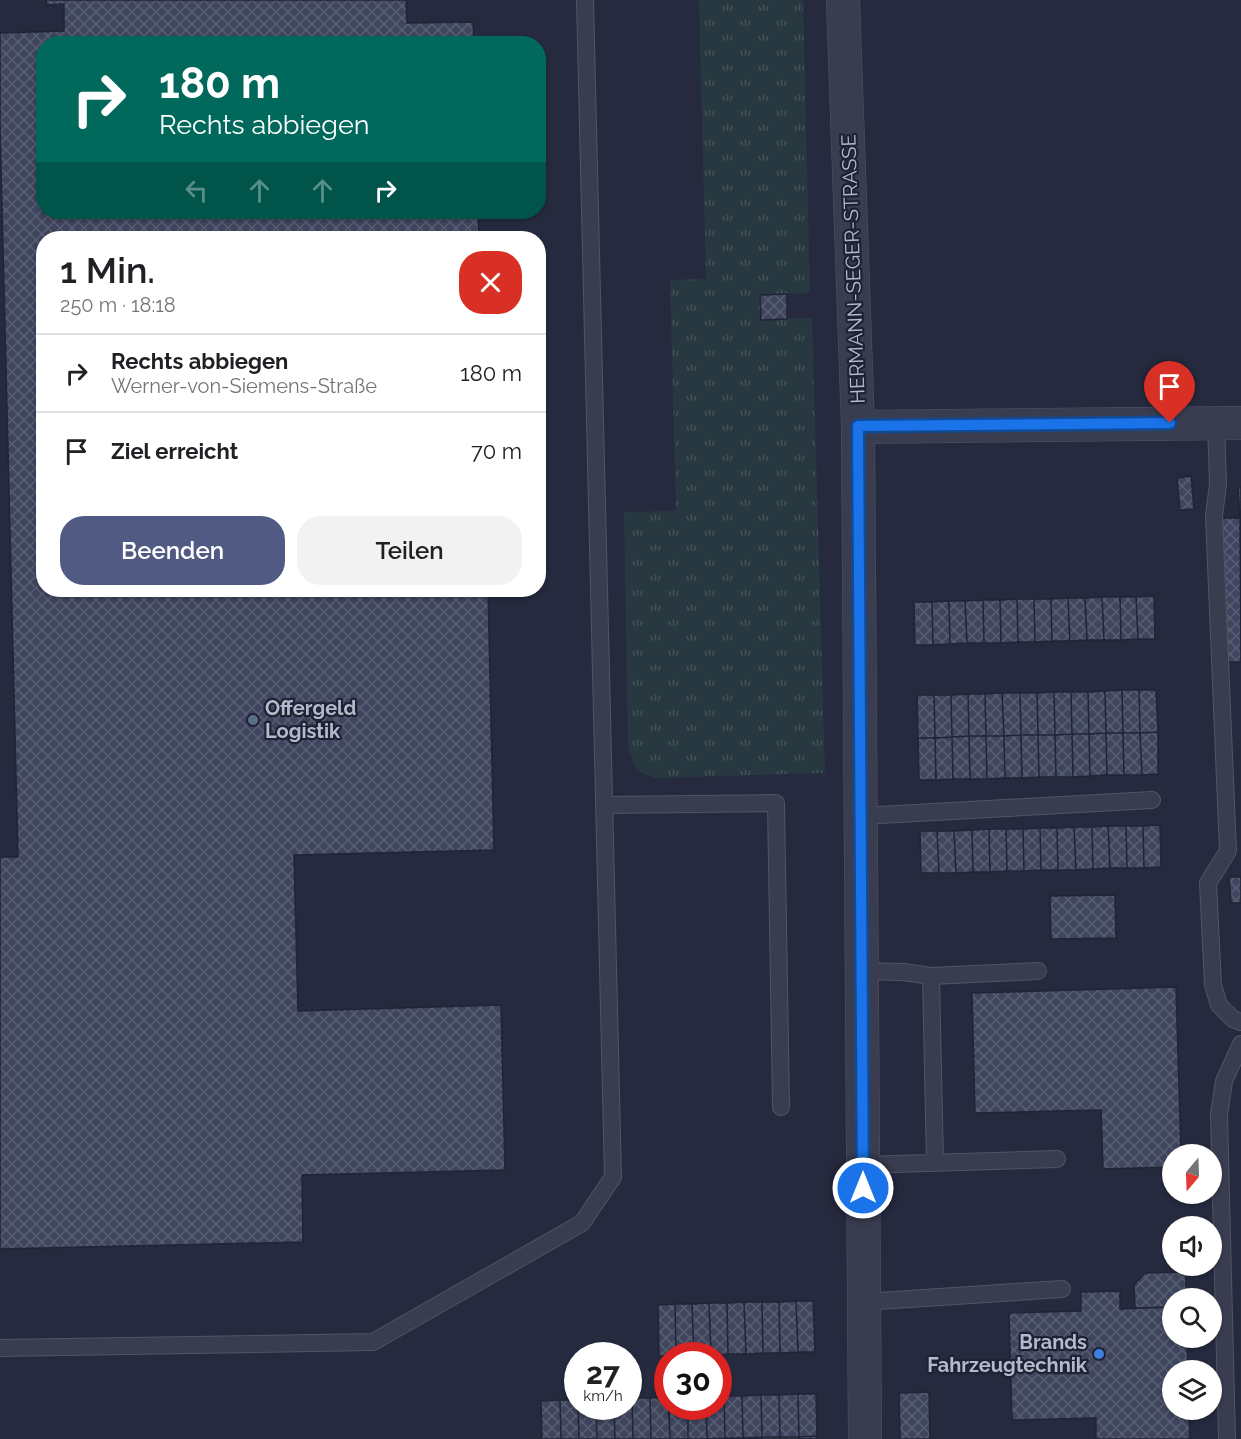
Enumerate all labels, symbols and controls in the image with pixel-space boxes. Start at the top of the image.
text: 180 m [159,59,280,108]
icon: right [60,60,138,138]
text: Rechts abbiegen [159,109,369,140]
street label: HERMANN-SEGER-STRASSE [836,134,870,404]
icon: left [180,174,213,207]
icon: ahead [243,174,276,207]
icon: ahead [306,174,339,207]
icon: right [369,174,402,207]
text: 1 Min. [60,249,155,291]
button: close [459,251,522,314]
text: 250 m · 18:18 [60,293,176,317]
text: Rechts abbiegen [111,348,288,374]
icon: right [60,357,93,390]
text: 180 m [460,360,522,386]
pin [1144,361,1195,423]
icon: arrive [1153,370,1186,403]
text: Werner-von-Siemens-Straße [111,374,377,398]
icon: arrive [60,435,93,468]
text: Ziel erreicht [111,438,238,464]
text: 70 m [471,438,522,464]
button: Beenden [60,516,285,585]
button: Teilen [297,516,522,585]
place label: Offergeld Logistik [265,696,356,743]
marker: Offergeld Logistik [246,713,260,727]
north arrow [1162,1144,1222,1204]
map controls [1162,1144,1222,1420]
position arrow [831,1156,895,1220]
button: sound [1162,1216,1222,1276]
button: search [1162,1288,1222,1348]
place label: Brands Fahrzeugtechnik [927,1330,1088,1377]
speed limit sign: 30 [654,1342,732,1420]
marker: Brands Fahrzeugtechnik [1092,1347,1106,1361]
text: 27 [586,1356,620,1391]
button: layers [1162,1360,1222,1420]
text: km/h [583,1387,623,1405]

